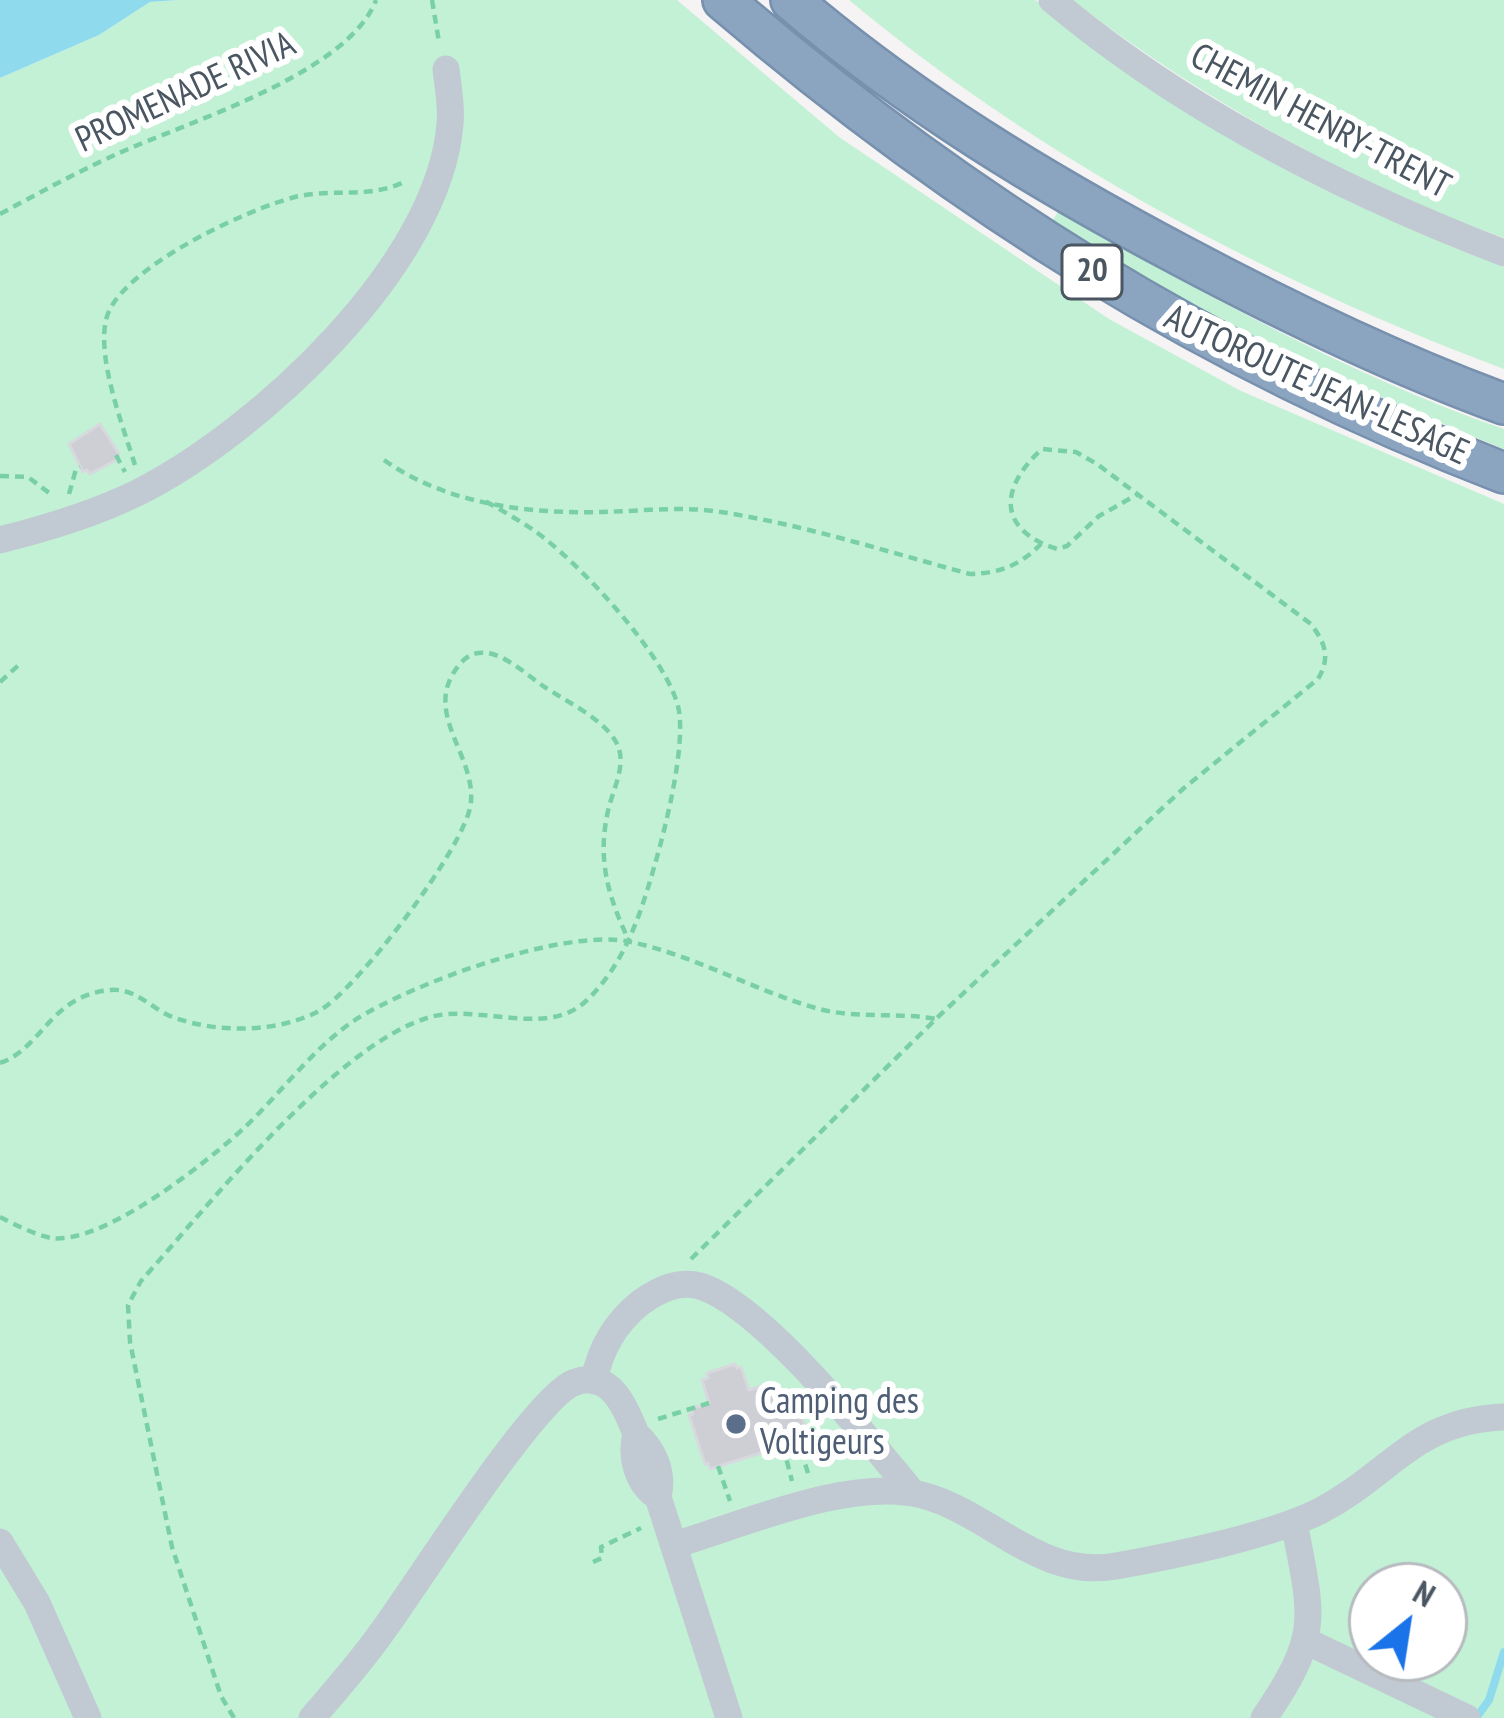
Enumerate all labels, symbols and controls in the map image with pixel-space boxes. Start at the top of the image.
street label: PROMENADE RIVIA [70,23,302,163]
street label: CHEMIN HENRY-TRENT [1183,35,1457,209]
road number: 20 [1062,245,1122,299]
street label: AUTOROUTE JEAN-LESAGE [1157,297,1475,475]
place label: Camping des Voltigeurs [760,1381,919,1466]
marker: Camping des Voltigeurs [723,1411,749,1437]
north arrow [1348,1562,1468,1682]
text: N [1406,1570,1443,1616]

